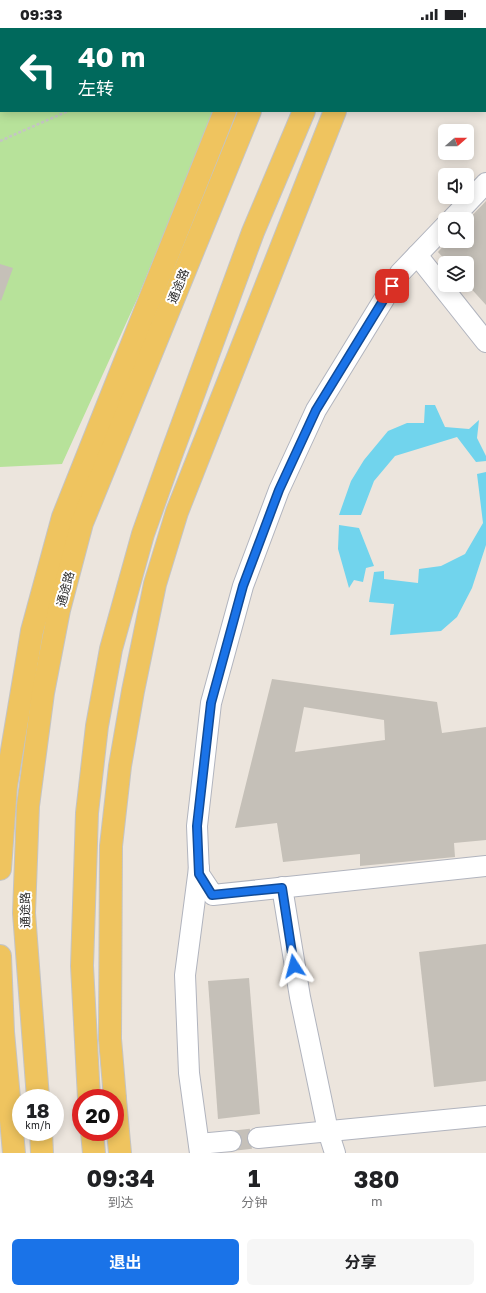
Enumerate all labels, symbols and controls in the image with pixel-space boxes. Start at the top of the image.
text: 09:33 [20,5,62,23]
text: 40 m [78,40,145,73]
icon: left [12,44,64,96]
text: 左转 [78,77,114,99]
north arrow [438,124,474,160]
map controls [438,124,474,292]
button: sound [438,168,474,204]
button: search [438,212,474,248]
button: layers [438,256,474,292]
street label: 通途路 [164,266,192,306]
pin [375,269,409,303]
icon: arrive [381,275,403,297]
street label: 通途路 [53,570,77,608]
street label: 通途路 [17,892,33,928]
position arrow [273,945,315,987]
speed limit sign: 20 [72,1089,124,1141]
text: 18 [26,1098,50,1122]
text: km/h [25,1119,51,1131]
text: 09:34 [87,1163,155,1192]
text: 1 [248,1163,260,1192]
text: 380 [354,1164,399,1193]
text: m [371,1193,382,1209]
text: 到达 [108,1194,134,1210]
text: 分钟 [241,1194,267,1210]
button: 退出 [12,1239,239,1285]
button: 分享 [247,1239,474,1285]

